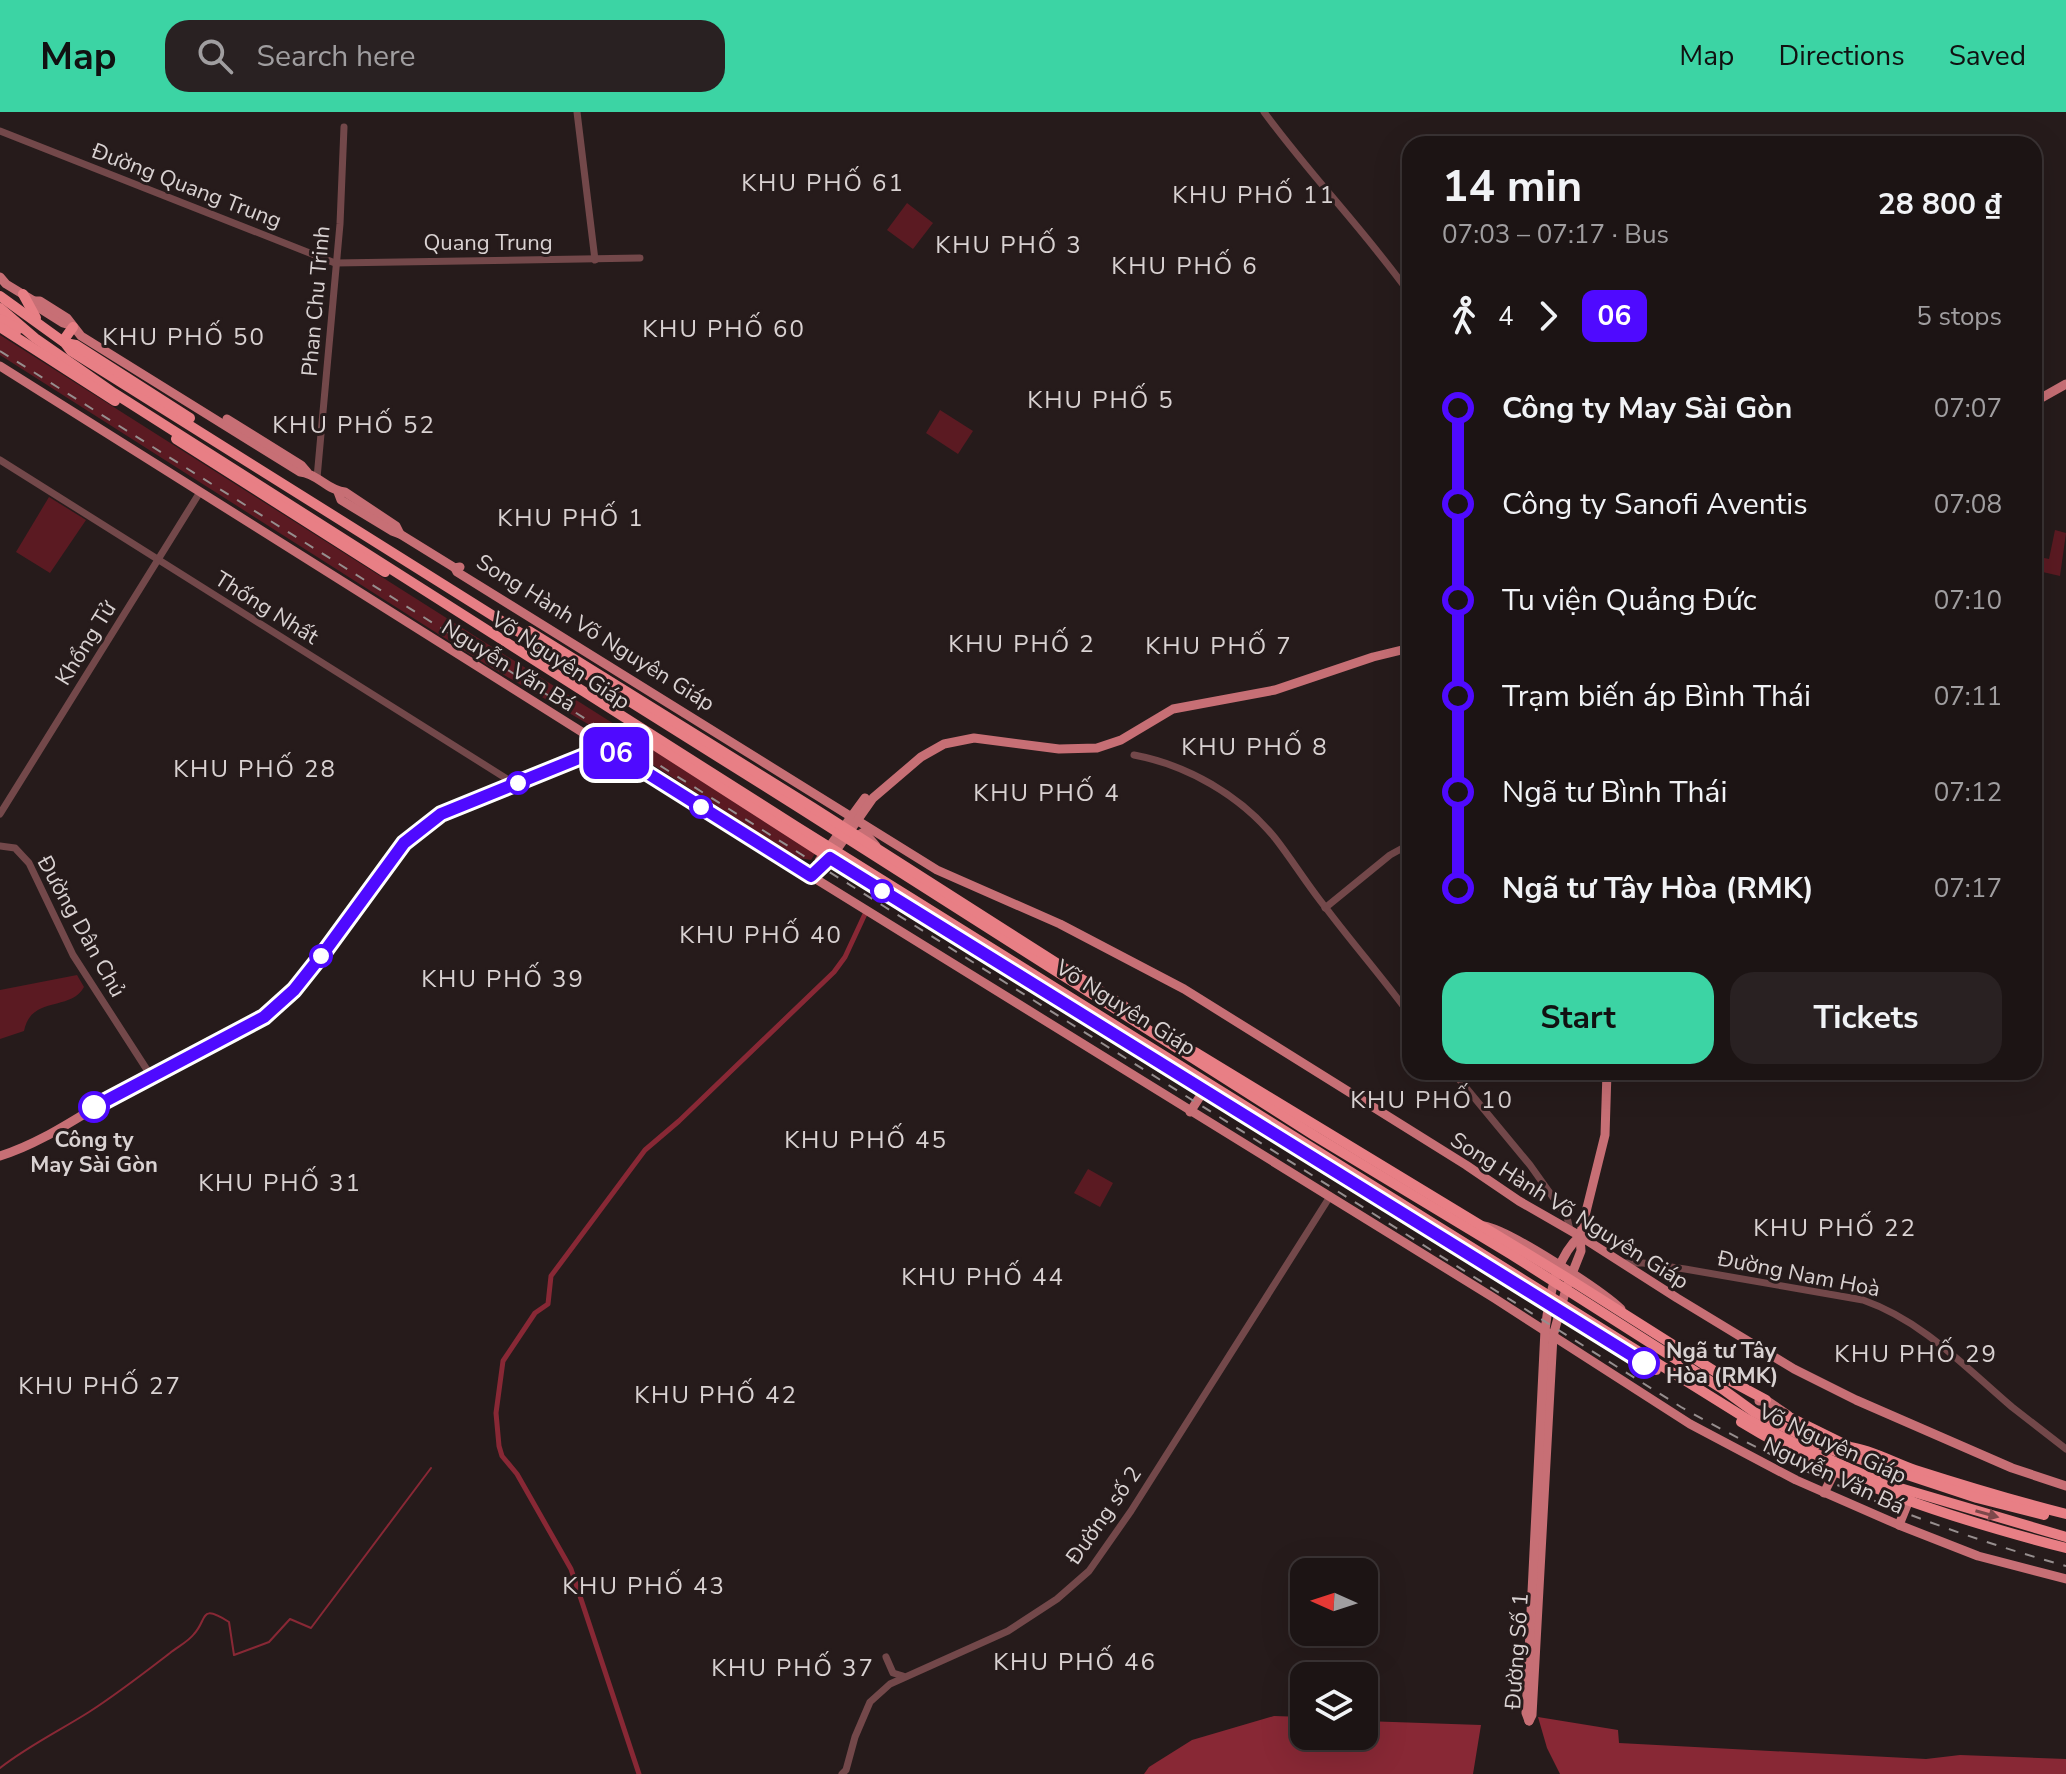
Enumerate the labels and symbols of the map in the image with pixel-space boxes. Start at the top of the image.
street label: Đường Quang Trung [86,136,286,236]
district label: KHU PHỐ 61 [741,166,905,199]
district label: KHU PHỐ 11 [1172,178,1336,211]
street label: Phan Chu Trinh [294,225,338,378]
street label: Quang Trung [423,228,553,258]
district label: KHU PHỐ 3 [935,228,1083,261]
district label: KHU PHỐ 6 [1111,249,1259,282]
district label: KHU PHỐ 60 [642,312,806,345]
district label: KHU PHỐ 50 [102,320,266,353]
district label: KHU PHỐ 5 [1027,383,1175,416]
district label: KHU PHỐ 52 [272,408,436,441]
district label: KHU PHỐ 1 [497,501,645,534]
street label: Song Hành Võ Nguyên Giáp [472,548,720,716]
street label: Thống Nhất [209,564,324,652]
street label: Khổng Tử [48,595,124,691]
street label: Võ Nguyên Giáp [487,605,635,715]
street label: Nguyễn Văn Bá [436,613,581,719]
district label: KHU PHỐ 2 [948,627,1096,660]
district label: KHU PHỐ 7 [1145,629,1293,662]
line badge: 06 [580,727,652,779]
district label: KHU PHỐ 8 [1181,730,1329,763]
district label: KHU PHỐ 28 [173,752,337,785]
unlabelled marker [507,772,529,794]
district label: KHU PHỐ 4 [973,776,1121,809]
unlabelled marker [690,796,712,818]
street label: Đường Dân Chủ [29,849,132,1003]
unlabelled marker [871,880,893,902]
district label: KHU PHỐ 40 [679,918,843,951]
unlabelled marker [310,945,332,967]
street label: Võ Nguyên Giáp [1049,952,1201,1063]
district label: KHU PHỐ 39 [421,962,585,995]
district label: KHU PHỐ 10 [1350,1083,1514,1116]
marker: Công ty May Sài Gòn [79,1092,109,1122]
district label: KHU PHỐ 45 [784,1123,948,1156]
place label: Công ty May Sài Gòn [30,1125,158,1180]
street label: Song Hành Võ Nguyên Giáp [1445,1125,1694,1297]
district label: KHU PHỐ 31 [198,1166,362,1199]
district label: KHU PHỐ 22 [1753,1211,1917,1244]
street label: Đường Nam Hoà [1714,1243,1883,1304]
district label: KHU PHỐ 44 [901,1260,1065,1293]
place label: Ngã tư Tây Hòa (RMK) [1666,1336,1778,1391]
district label: KHU PHỐ 29 [1834,1337,1998,1370]
marker: Ngã tư Tây Hòa (RMK) [1629,1348,1659,1378]
district label: KHU PHỐ 27 [18,1369,182,1402]
district label: KHU PHỐ 42 [634,1378,798,1411]
street label: Võ Nguyên Giáp [1753,1396,1911,1491]
street label: Nguyễn Văn Bá [1758,1430,1909,1522]
street label: Đường số 2 [1058,1460,1149,1572]
one-way arrow [1975,1508,1999,1521]
north arrow [1290,1558,1378,1646]
district label: KHU PHỐ 43 [562,1569,726,1602]
street label: Đường Số 1 [1498,1592,1536,1711]
district label: KHU PHỐ 46 [993,1645,1157,1678]
district label: KHU PHỐ 37 [711,1651,875,1684]

